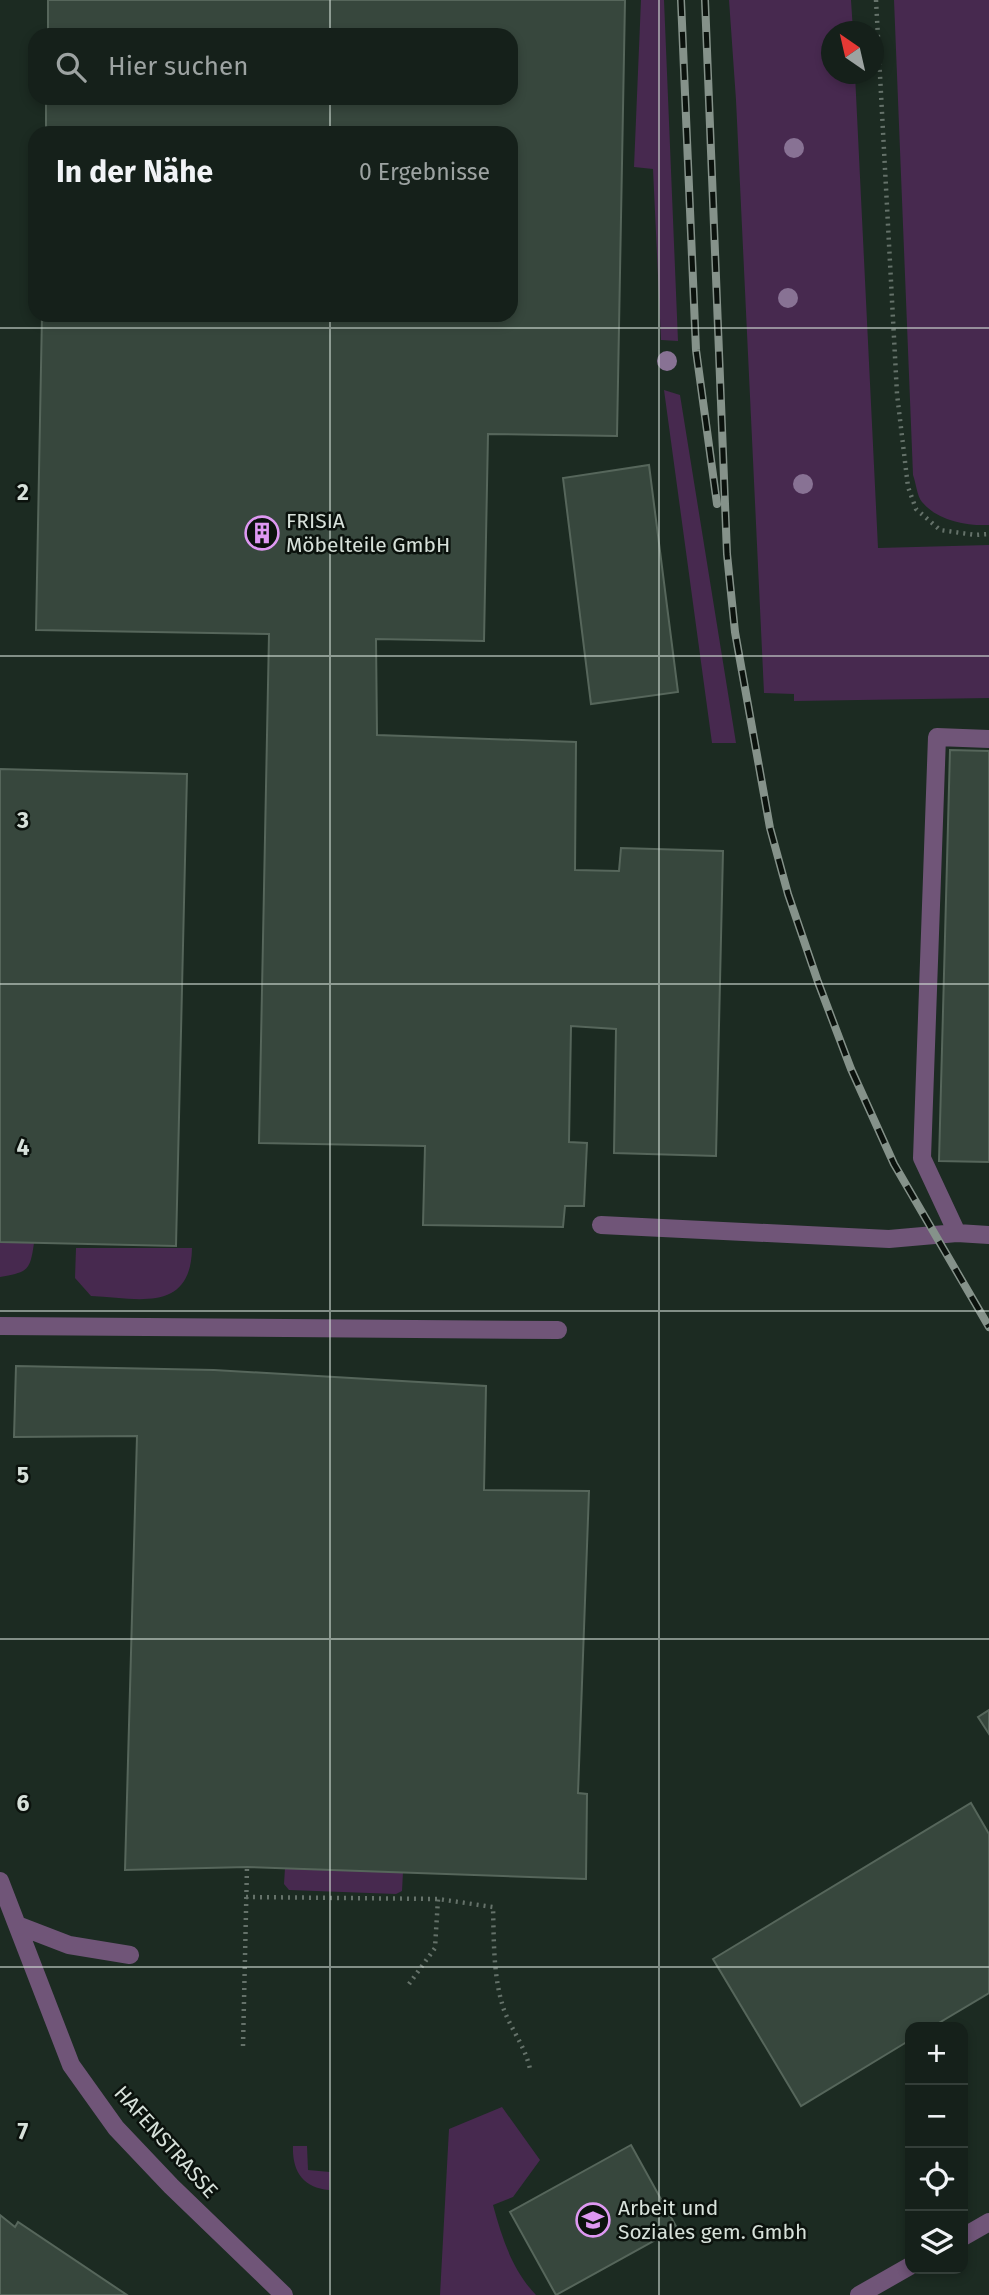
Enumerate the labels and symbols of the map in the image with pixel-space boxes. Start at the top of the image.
north arrow [821,21,884,84]
text: 2 [17,478,29,506]
place label: FRISIA Möbelteile GmbH [286,508,450,558]
building icon: FRISIA Möbelteile GmbH [243,514,281,552]
text: 3 [16,806,29,834]
text: 4 [17,1133,30,1161]
text: 5 [17,1461,29,1489]
text: 6 [17,1789,30,1817]
street label: HAFENSTRASSE [109,2080,223,2204]
text: 7 [18,2117,29,2145]
place label: Arbeit und Soziales gem. Gmbh [618,2195,807,2245]
school or university icon: Arbeit und Soziales gem. Gmbh [574,2201,612,2239]

